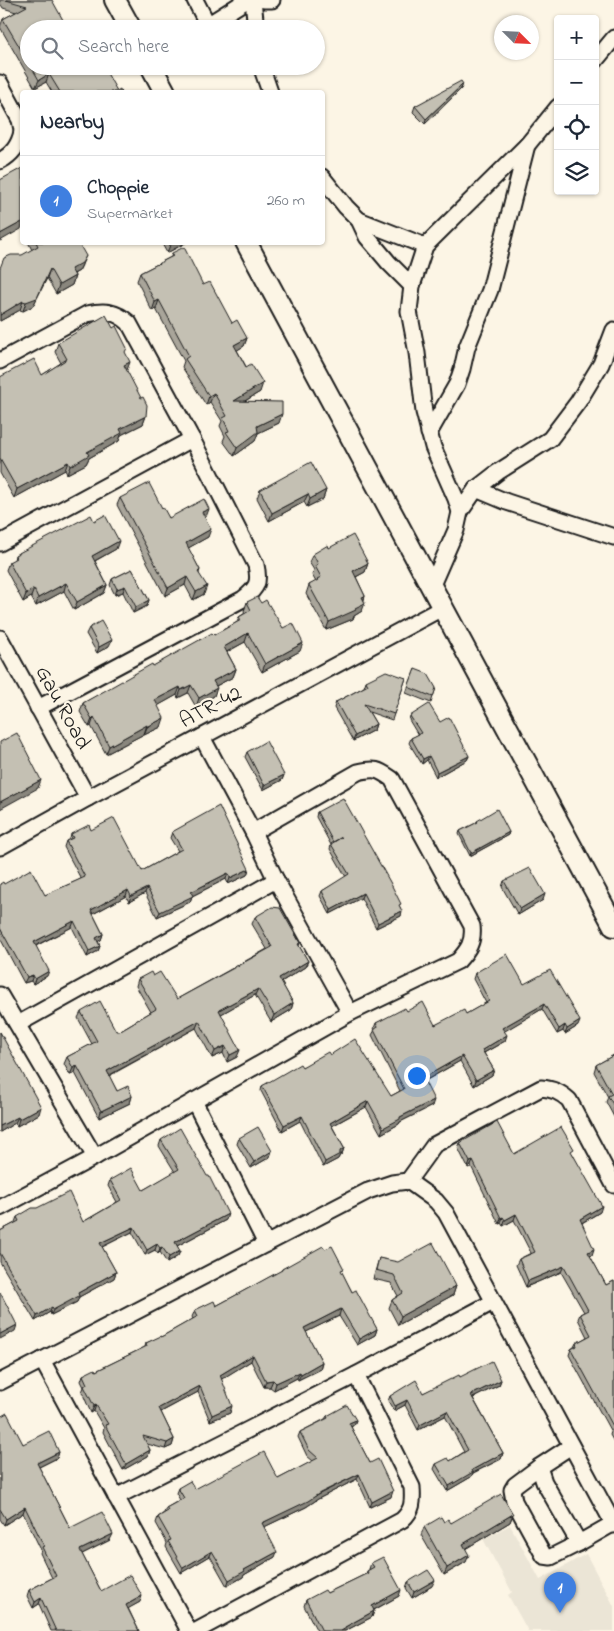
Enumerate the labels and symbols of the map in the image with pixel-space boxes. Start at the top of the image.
north arrow [494,15,539,60]
street label: Gau Road [26,660,98,756]
street label: ATR-42 [174,678,248,738]
your location [404,1063,430,1089]
pin: 1 [544,1572,576,1613]

